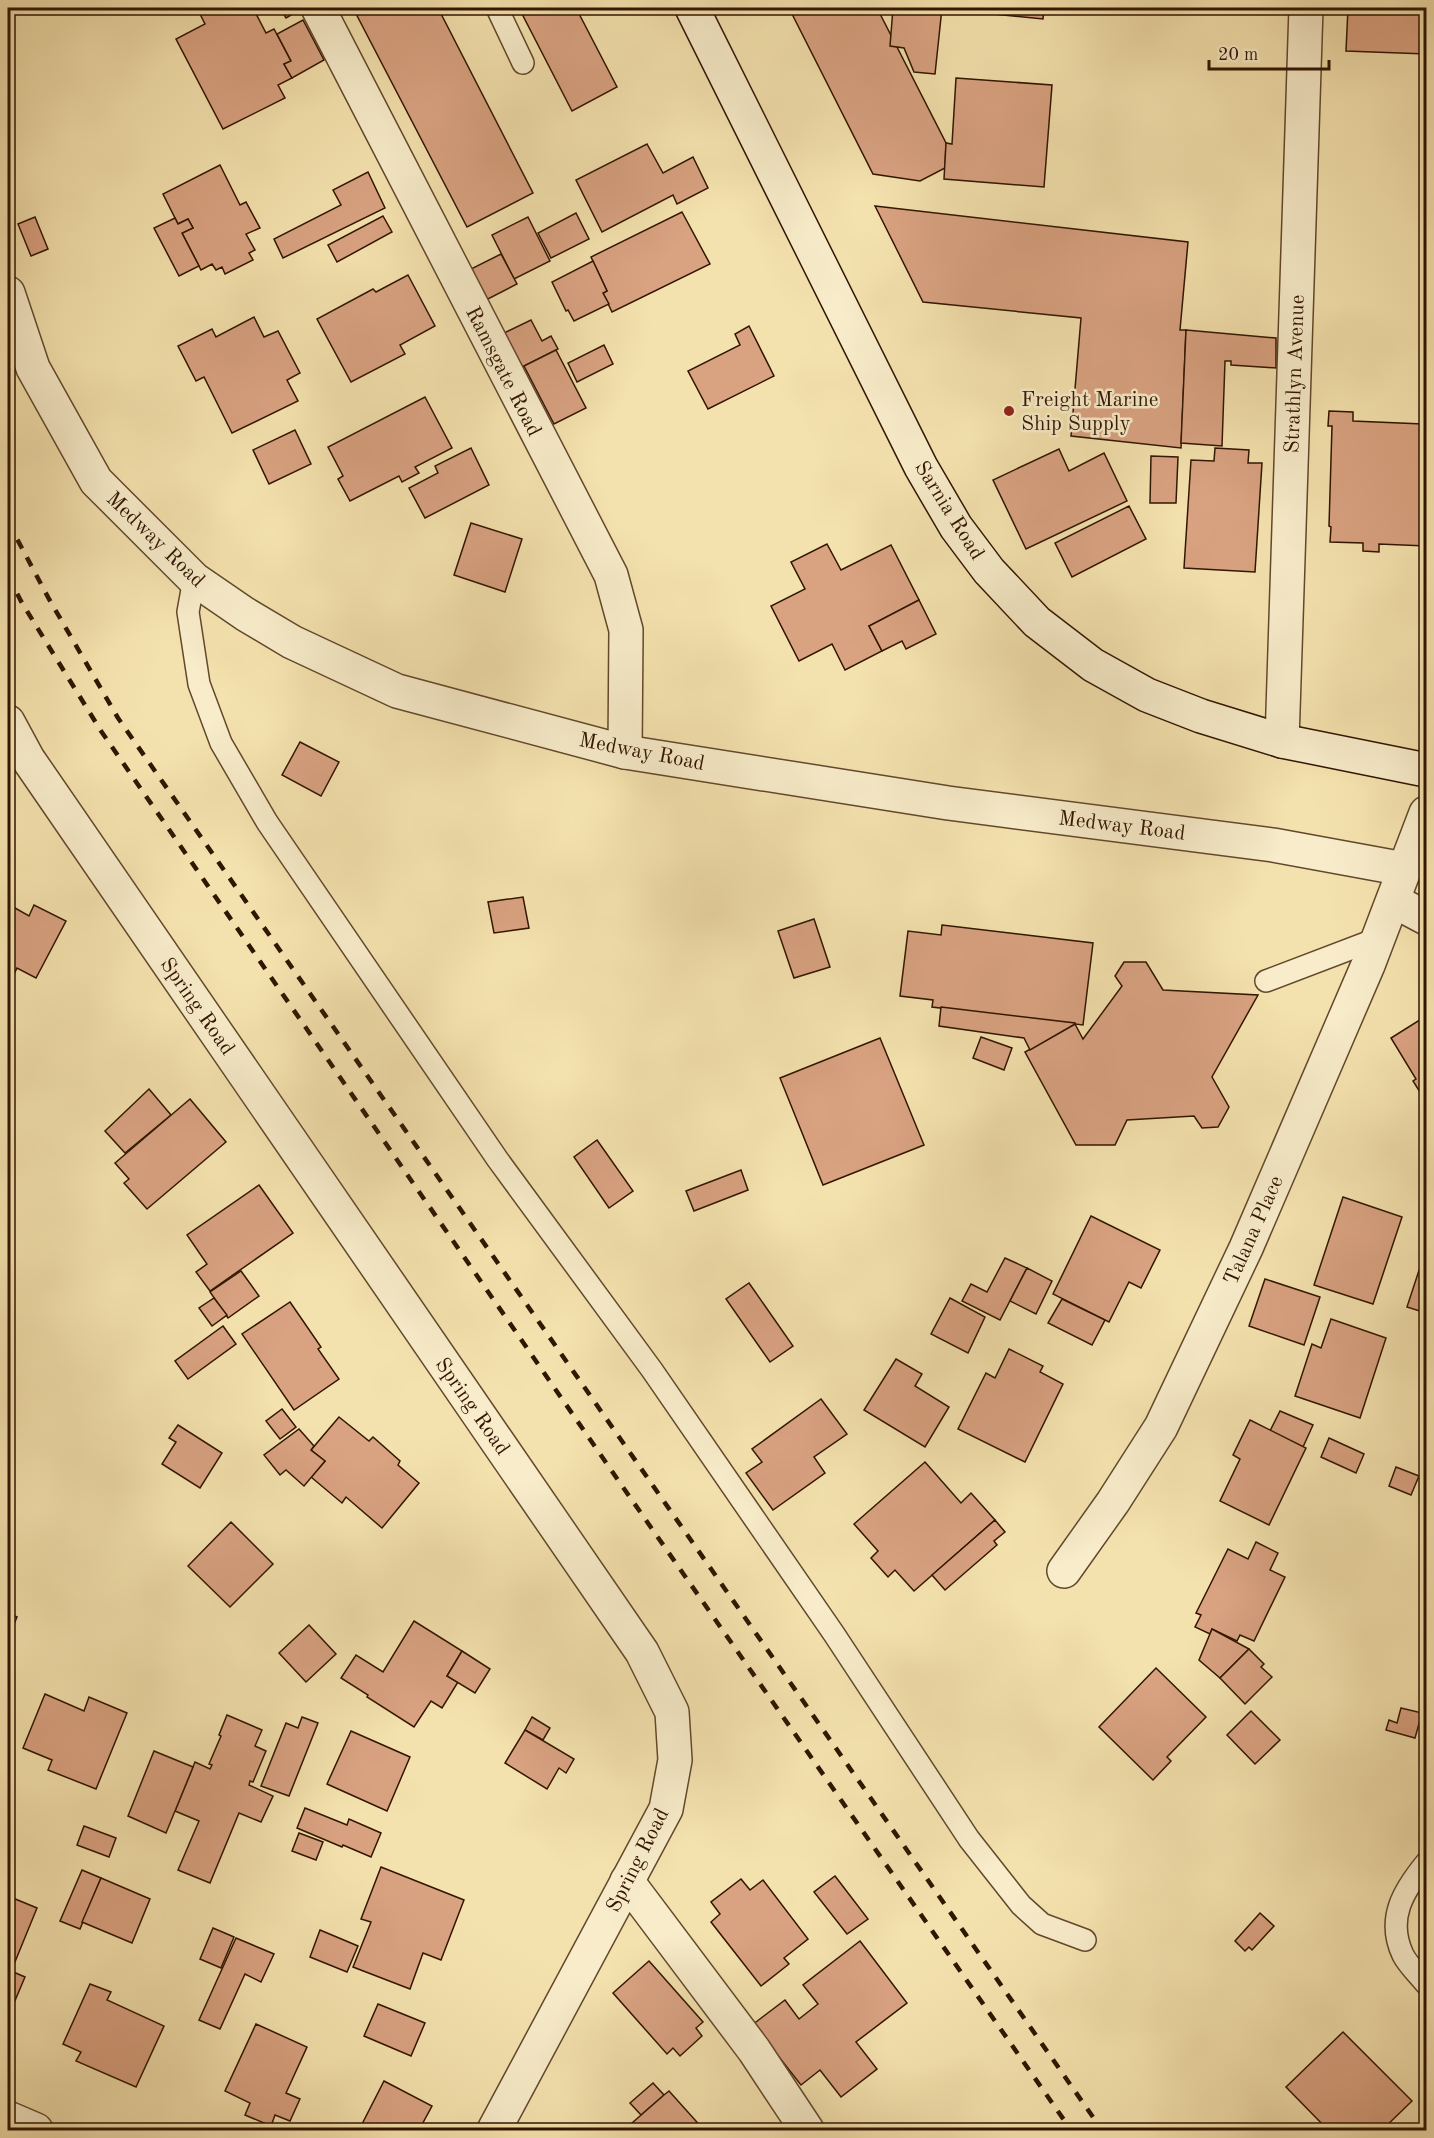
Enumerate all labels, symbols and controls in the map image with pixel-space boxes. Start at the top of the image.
scale bar [1209,33,1329,71]
text: 20 m [1218,46,1258,64]
street label: Strathlyn Avenue [1282,294,1309,454]
street label: Ramsgate Road [461,303,544,440]
place label: Freight Marine Ship Supply [1021,390,1158,435]
marker: Freight Marine Ship Supply [1002,404,1016,418]
street label: Sarnia Road [910,458,987,564]
street label: Medway Road [102,488,208,592]
street label: Medway Road [577,730,706,775]
street label: Medway Road [1057,808,1186,845]
street label: Spring Road [156,954,238,1059]
street label: Talana Place [1221,1173,1288,1288]
street label: Spring Road [431,1354,513,1459]
street label: Spring Road [603,1805,673,1916]

